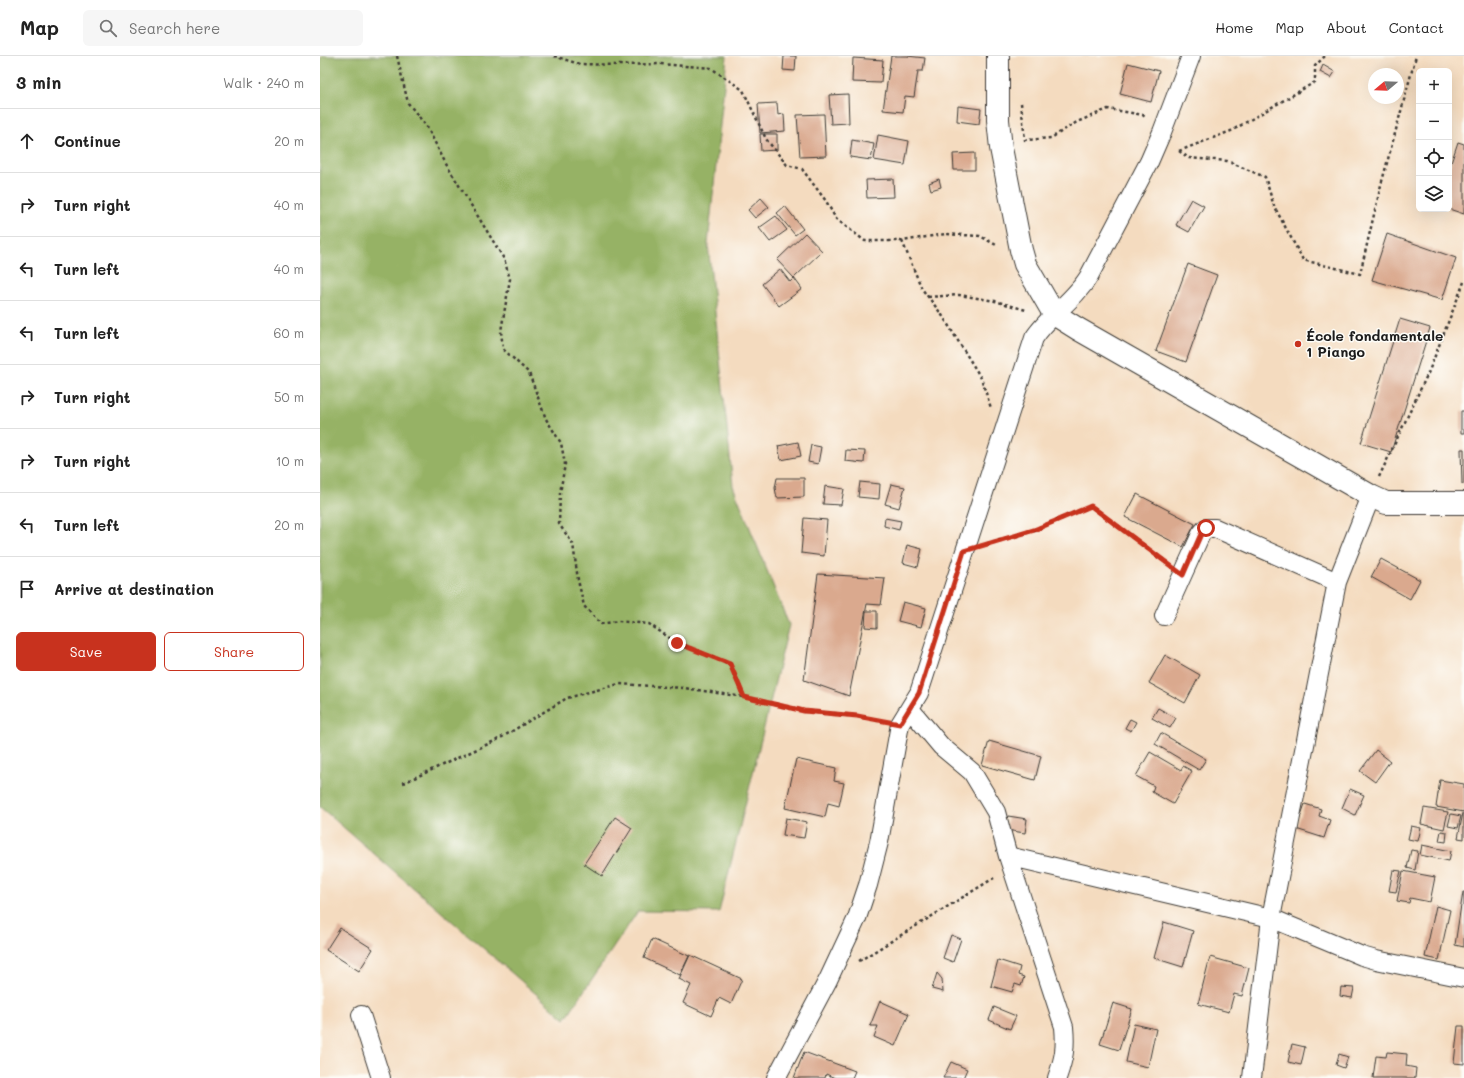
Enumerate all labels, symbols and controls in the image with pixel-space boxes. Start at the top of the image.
search box [83,10,363,46]
text: Map [20,15,59,40]
icon: search [97,17,119,39]
text: Search here [129,18,220,38]
text: Home [1215,18,1253,37]
text: Map [1275,18,1304,37]
text: About [1326,18,1367,37]
text: Contact [1389,18,1444,37]
north arrow [1368,68,1404,104]
map controls [1416,68,1452,212]
button: + [1416,68,1452,104]
text: 3 min [16,71,61,93]
text: Walk · 240 m [223,74,304,91]
button: − [1416,104,1452,140]
icon: ahead [16,130,38,152]
text: Continue [54,131,121,151]
text: 20 m [274,132,304,149]
button: locate [1416,140,1452,176]
button: layers [1416,176,1452,212]
icon: right [16,194,38,216]
text: Turn right [54,195,131,215]
text: 40 m [274,196,304,213]
icon: left [16,258,38,280]
text: Turn left [54,259,119,279]
text: 40 m [274,260,304,277]
icon: left [16,322,38,344]
text: Turn left [54,323,119,343]
text: 60 m [274,324,304,341]
place label: École fondamentale 1 Piango [1306,326,1443,361]
marker: École fondamentale 1 Piango [1293,339,1303,349]
icon: right [16,386,38,408]
text: Turn right [54,387,131,407]
text: 50 m [274,388,304,405]
icon: right [16,450,38,472]
text: Turn right [54,451,131,471]
text: 10 m [276,452,304,469]
icon: left [16,514,38,536]
text: Turn left [54,515,119,535]
text: 20 m [274,516,304,533]
route start [1197,519,1215,537]
icon: arrive [16,578,38,600]
text: Arrive at destination [54,579,214,599]
button: Save [16,632,156,671]
button: Share [164,632,304,671]
route end [668,634,686,652]

